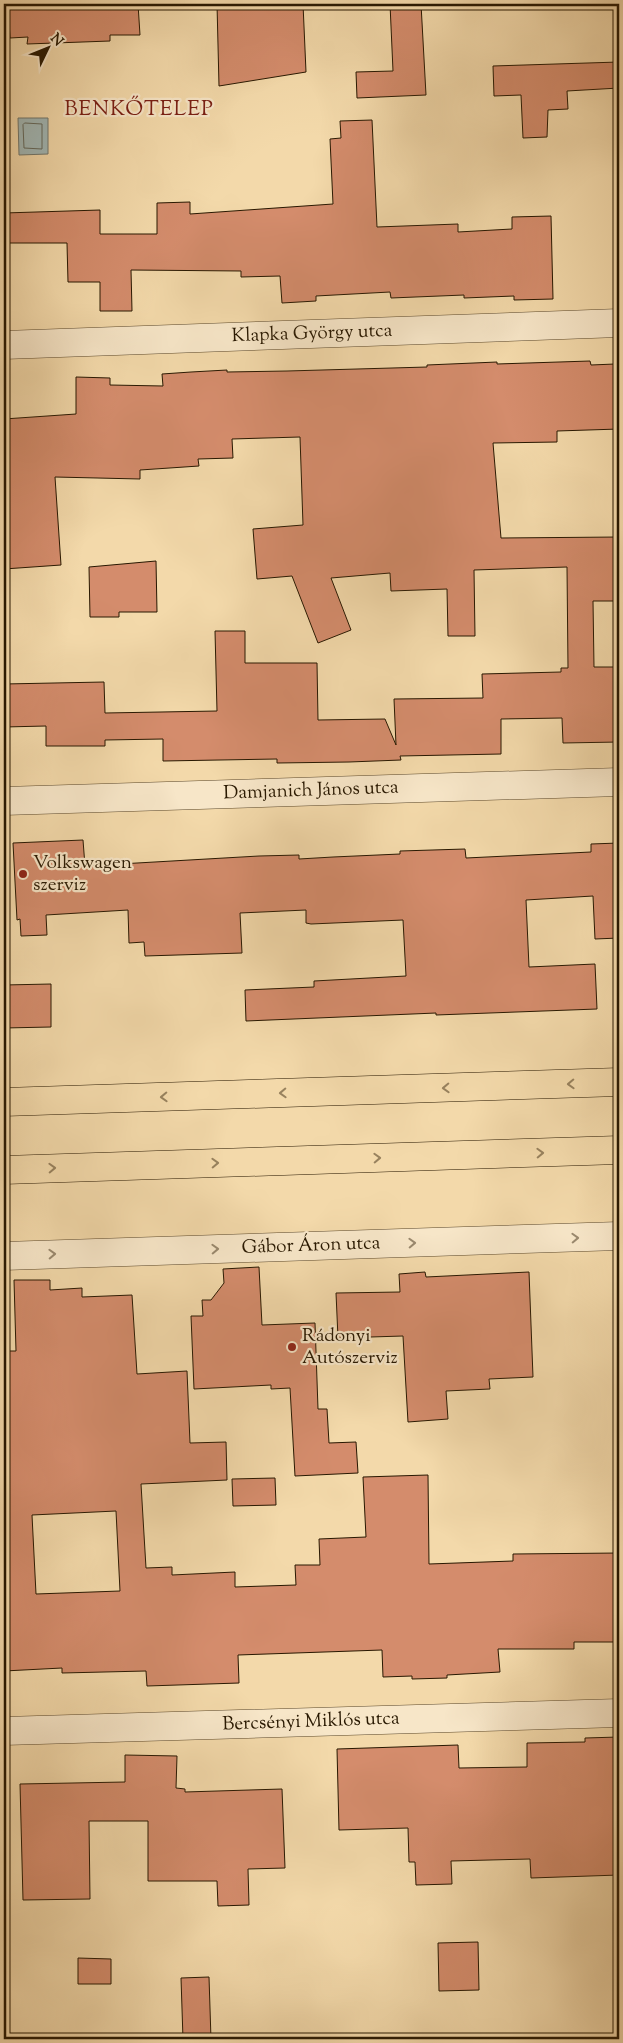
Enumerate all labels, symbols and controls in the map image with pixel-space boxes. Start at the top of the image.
north arrow [22,22,72,72]
text: N [45,30,67,51]
district label: BENKŐTELEP [64,95,214,125]
street label: Klapka György utca [231,318,393,350]
street label: Damjanich János utca [223,774,399,808]
place label: Volkswagen szerviz [33,850,132,899]
marker: Volkswagen szerviz [17,868,29,880]
one-way arrow [566,1079,574,1089]
one-way arrow [441,1082,449,1093]
one-way arrow [279,1088,286,1098]
one-way arrow [160,1091,168,1102]
one-way arrow [536,1147,544,1158]
one-way arrow [374,1153,382,1163]
one-way arrow [212,1158,219,1168]
one-way arrow [49,1163,57,1173]
street label: Gábor Áron utca [241,1230,381,1262]
one-way arrow [571,1232,579,1243]
one-way arrow [409,1238,417,1248]
one-way arrow [212,1244,219,1254]
one-way arrow [49,1249,57,1259]
place label: Rádonyi Autószerviz [302,1323,398,1372]
marker: Rádonyi Autószerviz [286,1341,298,1353]
street label: Bercsényi Miklós utca [222,1705,400,1739]

